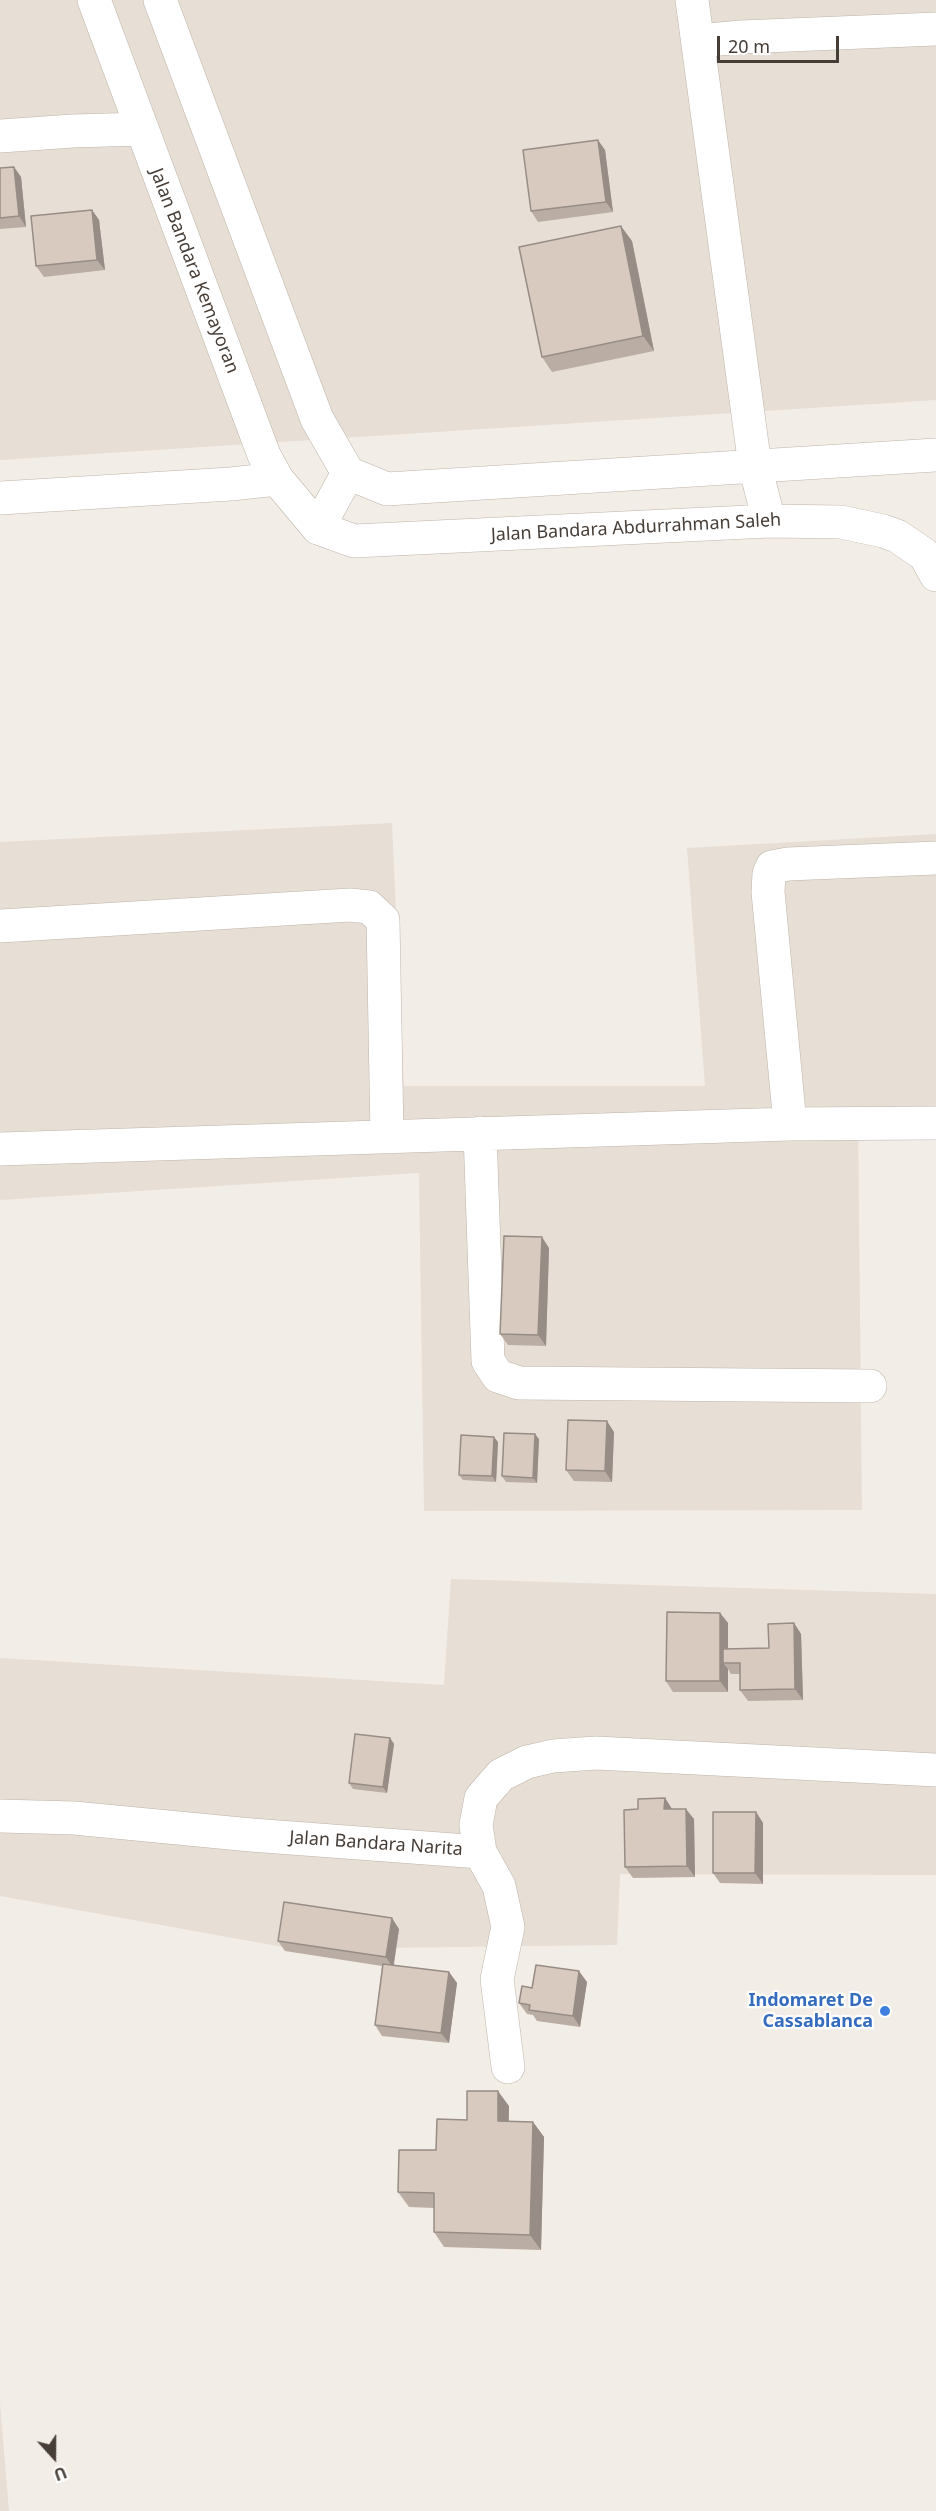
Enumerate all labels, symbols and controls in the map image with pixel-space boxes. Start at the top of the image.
scale bar [720,24,842,62]
text: 20 m [728,34,770,58]
street label: Jalan Bandara Kemayoran [145,165,243,377]
street label: Jalan Bandara Abdurrahman Saleh [490,510,782,546]
street label: Jalan Bandara Narita [288,1827,464,1861]
place label: Indomaret De Cassablanca [748,1990,873,2032]
marker: Indomaret De Cassablanca [878,2004,892,2018]
north arrow [24,2427,84,2487]
text: U [51,2461,70,2486]

